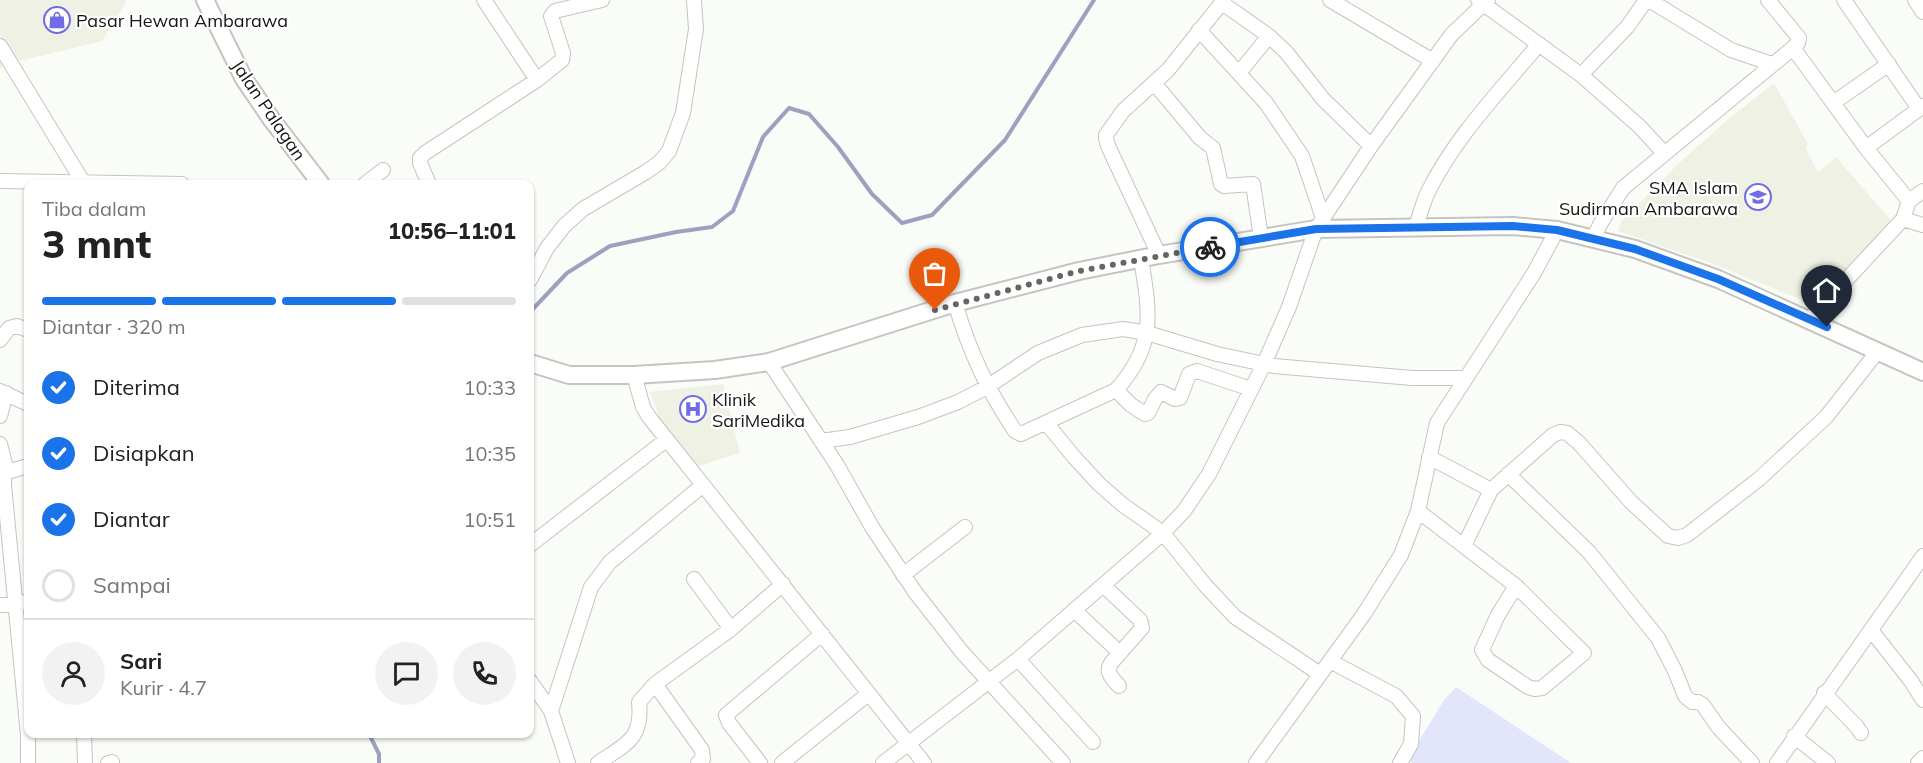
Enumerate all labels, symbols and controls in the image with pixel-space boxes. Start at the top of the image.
shop icon: Pasar Hewan Ambarawa [42,5,72,35]
place label: Pasar Hewan Ambarawa [76,9,288,32]
street label: Jalan Palagan [227,55,311,165]
place label: SMA Islam Sudirman Ambarawa [1559,176,1738,220]
school or university icon: SMA Islam Sudirman Ambarawa [1743,182,1773,212]
text: Tiba dalam [42,196,146,221]
text: 10:56–11:01 [388,217,516,245]
courier [1180,217,1240,277]
text: 3 mnt [42,219,151,268]
icon: bike [1194,231,1227,264]
pin [909,248,960,310]
icon: bag [918,257,951,290]
pin [1801,265,1852,327]
icon: home [1810,274,1843,307]
text: Diantar · 320 m [42,314,186,339]
icon: check [42,371,75,404]
text: Diterima [93,373,180,401]
text: 10:33 [463,375,516,400]
place label: Klinik SariMedika [712,388,805,432]
hospital icon: Klinik SariMedika [678,394,708,424]
icon: check [42,437,75,470]
text: Disiapkan [93,439,195,467]
text: 10:35 [463,441,516,466]
icon: check [42,503,75,536]
text: Diantar [93,505,170,533]
text: 10:51 [463,507,516,532]
text: Sampai [93,571,171,599]
button: person [42,642,105,705]
button: chat [375,642,438,705]
button: phone [453,642,516,705]
text: Sari [120,647,162,675]
text: Kurir · 4.7 [120,675,207,700]

